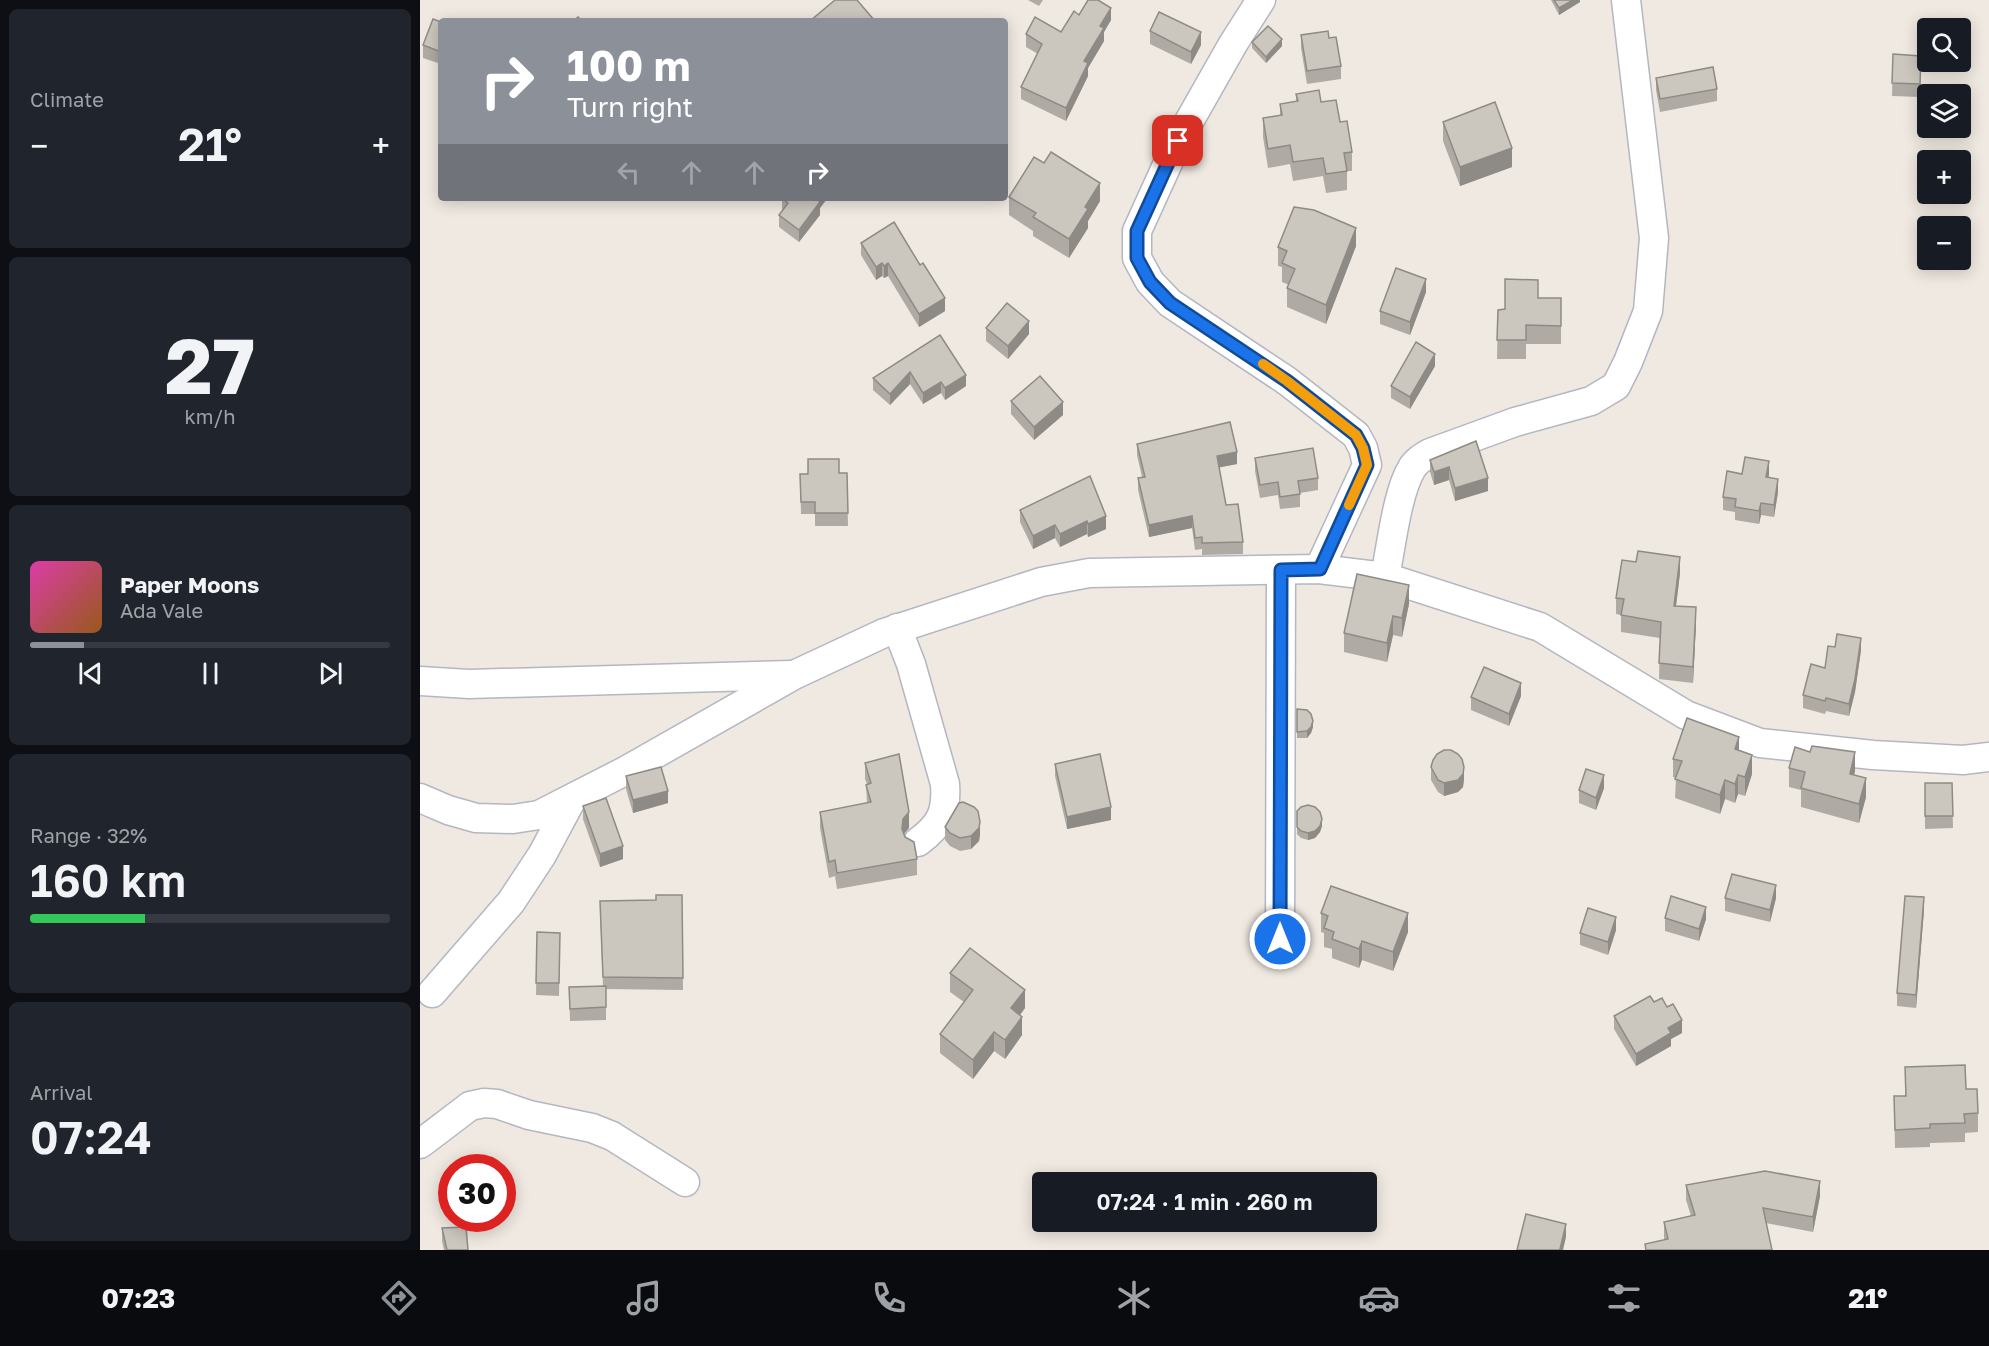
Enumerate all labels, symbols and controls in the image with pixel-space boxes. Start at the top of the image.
map controls [1917,18,1971,270]
button: search [1917,18,1971,72]
text: 100 m [567,40,690,90]
icon: right [468,42,546,120]
button: layers [1917,84,1971,138]
text: Climate [30,87,104,111]
text: Turn right [567,91,693,123]
pin [1152,115,1203,166]
text: 21° [178,117,242,171]
icon: arrive [1161,124,1194,157]
text: − [30,126,48,165]
text: + [372,126,390,165]
button: + [1917,150,1971,204]
icon: left [612,156,645,189]
icon: ahead [675,156,708,189]
icon: ahead [738,156,771,189]
icon: right [801,156,834,189]
button: − [1917,216,1971,270]
text: 27 [165,318,255,411]
text: km/h [185,404,235,428]
text: Paper Moons [120,571,259,598]
text: Ada Vale [120,598,203,622]
icon: previous [74,657,107,690]
icon: pause [194,657,227,690]
icon: next [314,657,347,690]
text: Range · 32% [30,823,147,847]
text: 160 km [30,853,186,907]
position arrow [1248,907,1312,971]
text: Arrival [30,1080,93,1104]
text: 07:24 [30,1110,152,1164]
speed limit sign: 30 [438,1154,516,1232]
text: 07:24 · 1 min · 260 m [1096,1188,1313,1215]
icon: directions [378,1277,420,1319]
icon: music [623,1277,665,1319]
icon: phone [868,1277,910,1319]
icon: climate [1113,1277,1155,1319]
icon: car [1358,1277,1400,1319]
icon: filters [1603,1277,1645,1319]
text: 07:23 [102,1282,175,1314]
text: 21° [1848,1282,1887,1314]

